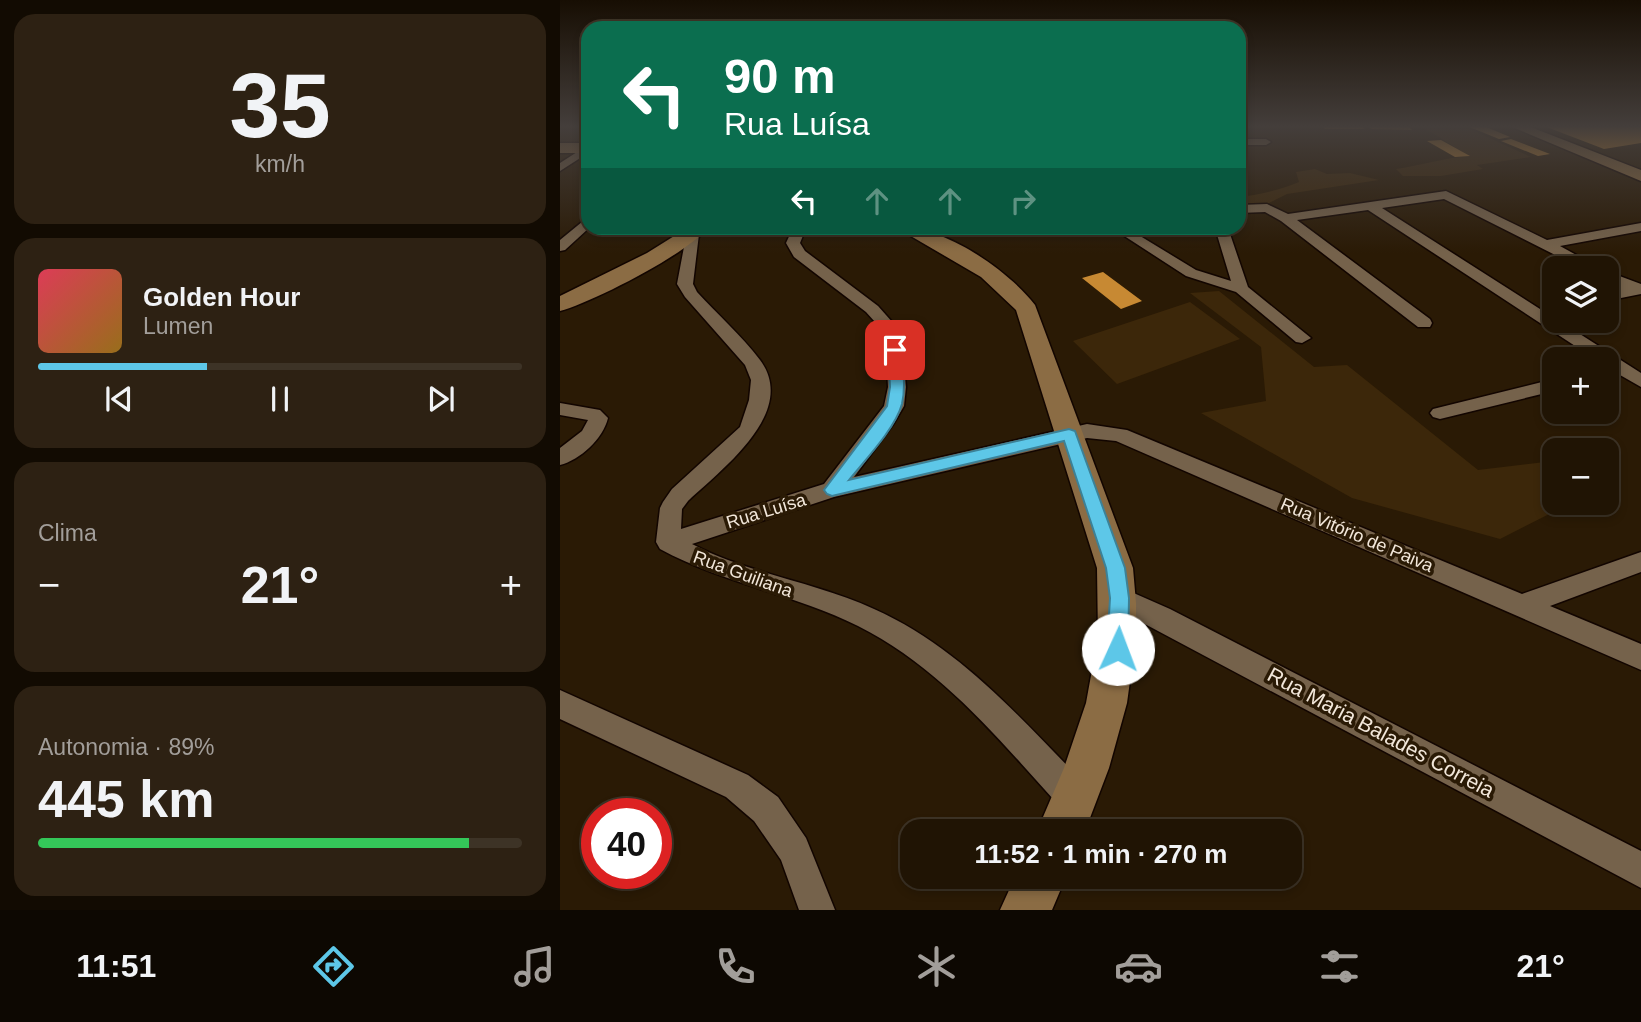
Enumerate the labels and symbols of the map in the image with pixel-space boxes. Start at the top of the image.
pin [865,320,925,380]
street label: Rua Luísa [724,489,809,533]
street label: Rua Vitório de Paiva [1278,494,1437,577]
street label: Rua Guiliana [691,547,796,602]
position arrow [1081,612,1155,686]
street label: Rua Maria Balades Correia [1264,662,1498,802]
speed limit sign: 40 [581,798,672,889]

